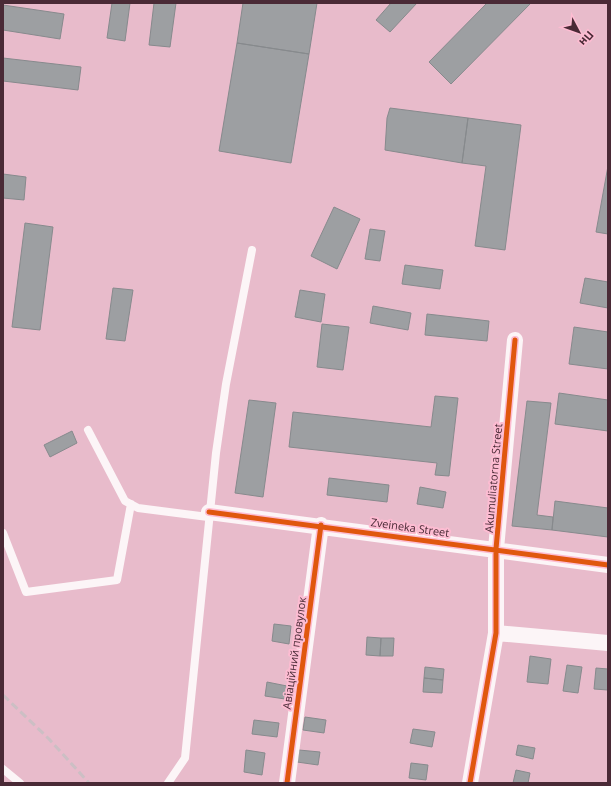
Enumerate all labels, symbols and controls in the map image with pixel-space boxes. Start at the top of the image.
north arrow [559,12,599,52]
text: Пн [576,28,598,50]
street label: Akumuliatorna Street [481,423,505,533]
street label: Zveineka Street [370,514,450,540]
street label: Авіаційний провулок [279,596,309,710]

